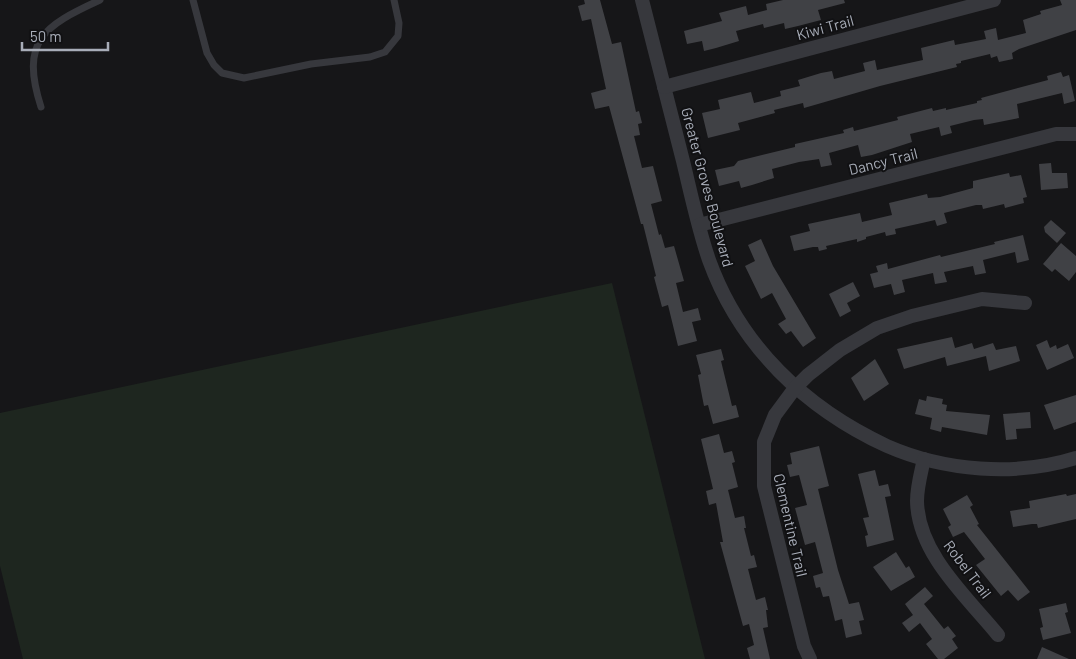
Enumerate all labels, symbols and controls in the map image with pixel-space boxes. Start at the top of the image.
street label: Kiwi Trail [794,11,856,43]
scale bar [22,20,109,52]
text: 50 m [30,27,62,45]
street label: Greater Groves Boulevard [678,105,738,269]
street label: Dancy Trail [847,144,919,178]
street label: Clementine Trail [770,472,812,578]
street label: Robel Trail [940,536,996,602]

